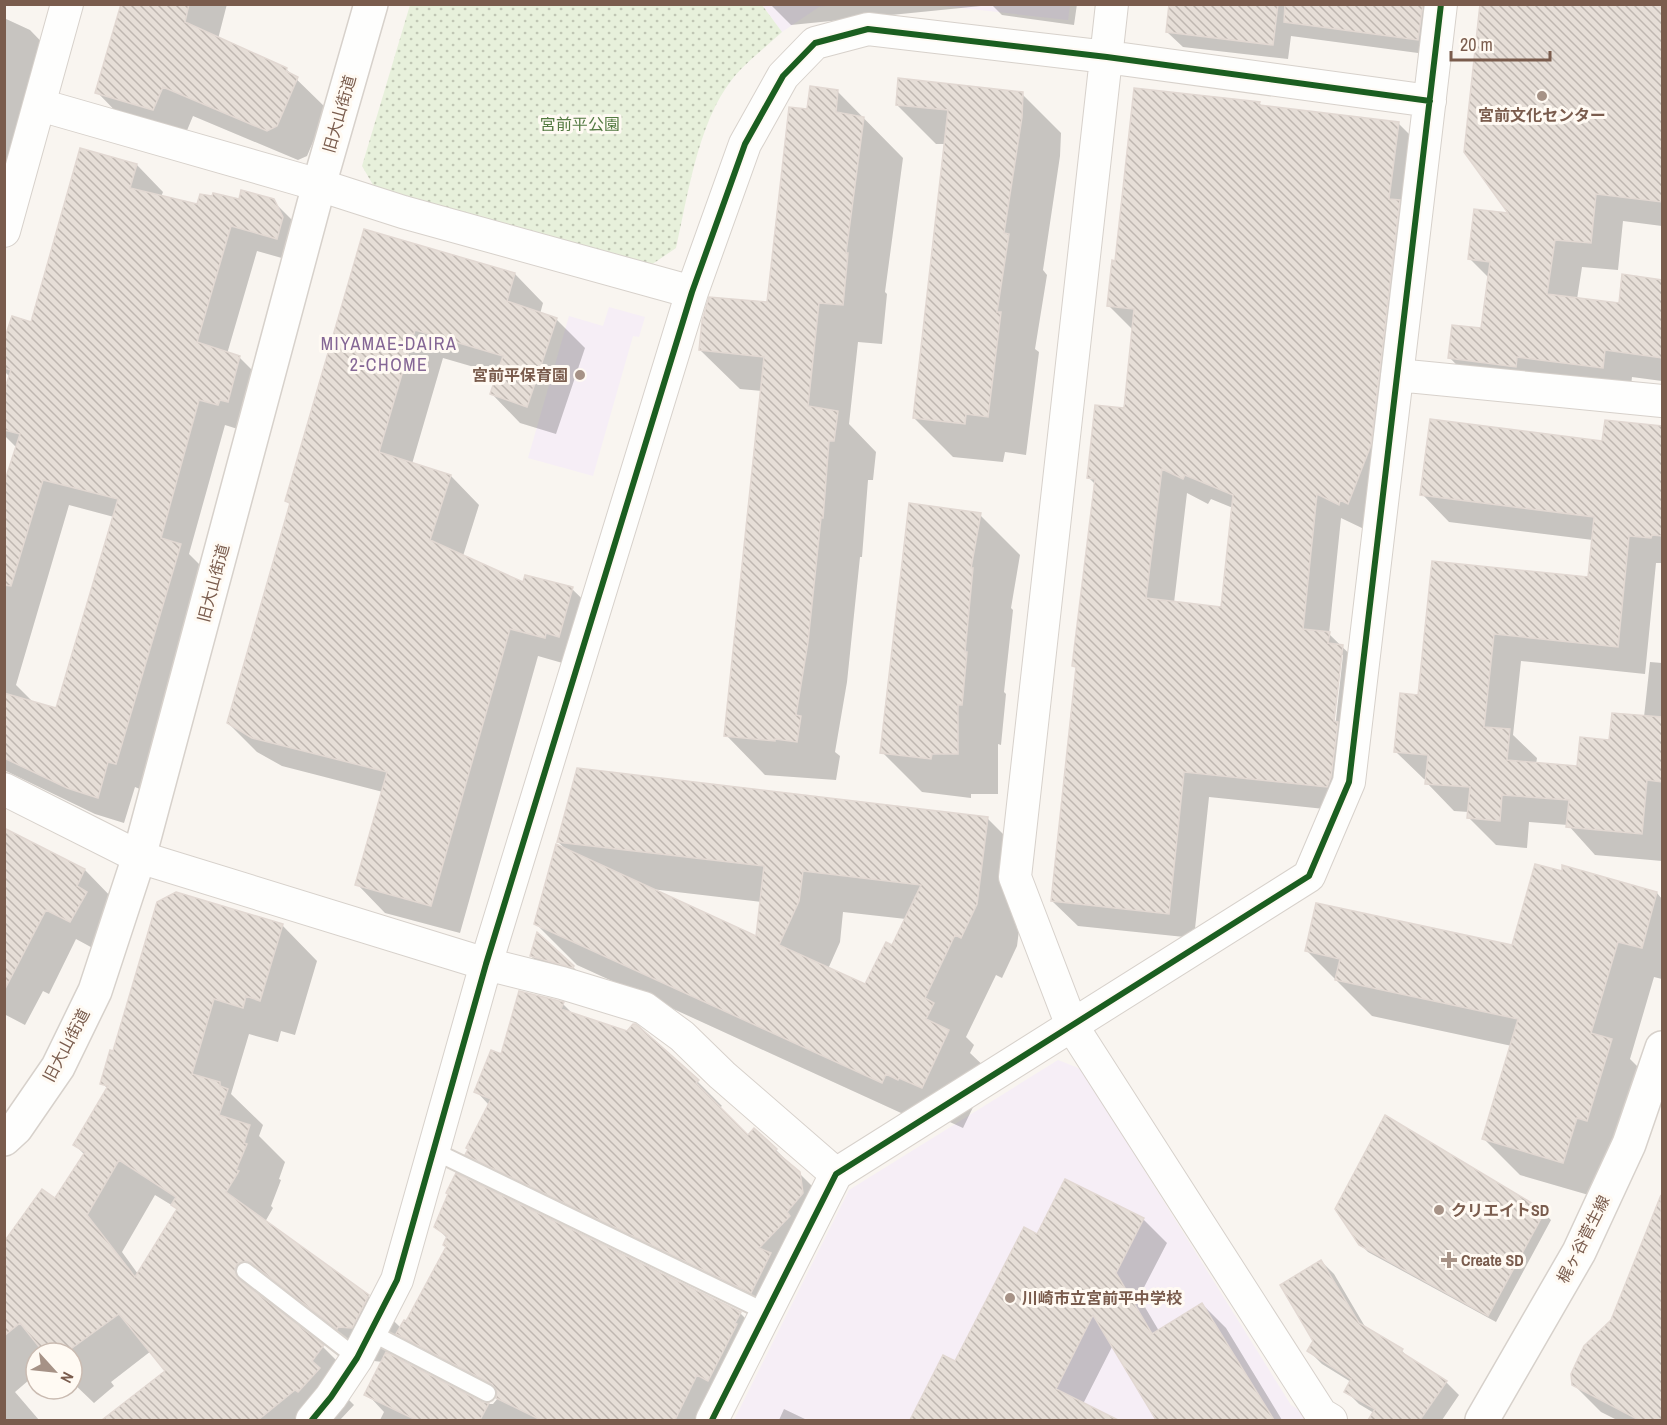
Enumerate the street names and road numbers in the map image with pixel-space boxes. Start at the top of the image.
street label: 旧大山街道 [317,73,361,155]
street label: 旧大山街道 [192,542,234,624]
street label: 旧大山街道 [38,1005,94,1085]
street label: 梶ヶ谷菅生線 [1551,1191,1615,1287]

